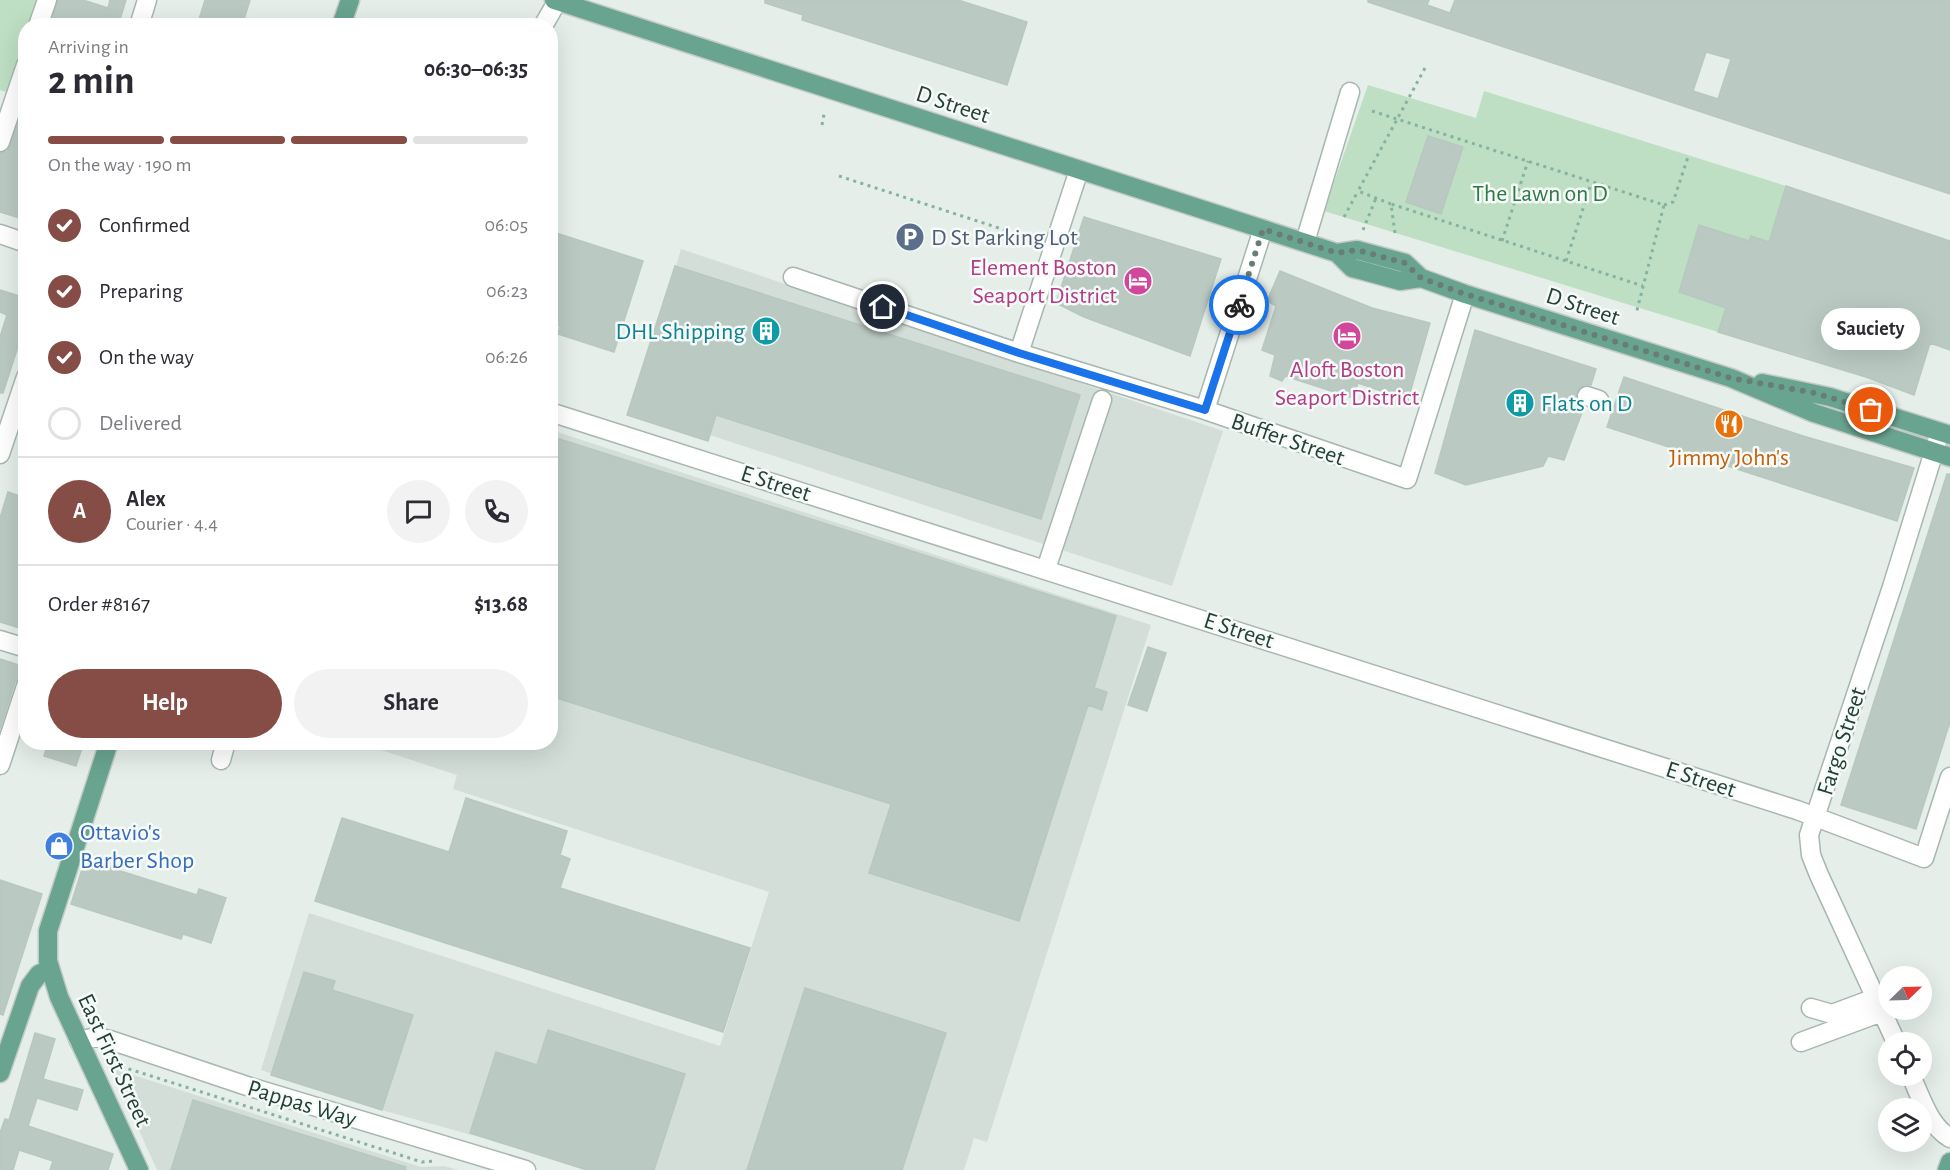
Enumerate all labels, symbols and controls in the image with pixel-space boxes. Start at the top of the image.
text: Arriving in [48,37,129,57]
text: 06:30–06:35 [424,58,528,80]
text: 2 min [48,62,135,101]
street label: D Street [913,82,993,128]
text: On the way · 190 m [48,155,192,175]
park label: The Lawn on D [1472,182,1608,206]
icon: check [48,209,81,242]
text: Confirmed [99,214,190,236]
text: 06:05 [485,215,528,235]
parking icon: D St Parking Lot [894,221,926,253]
place label: D St Parking Lot [931,226,1078,250]
place label: Element Boston Seaport District [970,256,1117,308]
hotel icon: Element Boston Seaport District [1122,265,1154,297]
icon: check [48,275,81,308]
courier [1209,275,1269,335]
text: Preparing [99,280,183,302]
text: 06:23 [486,281,528,301]
pin [857,281,908,332]
street label: D Street [1543,284,1623,330]
icon: bike [1223,289,1256,322]
icon: home [866,290,899,323]
callout: Sauciety [1822,308,1920,350]
building icon: DHL Shipping [750,315,782,347]
text: Sauciety [1837,319,1904,339]
place label: DHL Shipping [615,320,745,344]
hotel icon: Aloft Boston Seaport District [1331,320,1363,352]
icon: check [48,341,81,374]
text: On the way [99,346,194,368]
text: 06:26 [485,347,528,367]
place label: Aloft Boston Seaport District [1275,358,1420,410]
pin [1845,384,1896,435]
building icon: Flats on D [1504,387,1536,419]
place label: Flats on D [1541,392,1632,416]
icon: bag [1854,393,1887,426]
restaurant icon: Jimmy John's [1713,408,1745,440]
street label: Buffer Street [1228,409,1348,471]
text: Delivered [99,412,182,434]
place label: Jimmy John's [1669,446,1789,470]
street label: E Street [738,461,814,507]
button: chat [387,480,450,543]
button: phone [465,480,528,543]
text: Alex [126,488,166,510]
text: A [73,500,86,522]
text: Courier · 4.4 [126,514,218,534]
text: Order #8167 [48,593,150,615]
text: $13.68 [474,593,528,615]
street label: E Street [1201,608,1277,654]
button: Help [48,669,282,738]
button: Share [294,669,528,738]
street label: Fargo Street [1813,684,1871,798]
street label: E Street [1663,757,1739,803]
place label: Ottavio's Barber Shop [80,821,194,873]
shop icon: Ottavio's Barber Shop [43,830,75,862]
north arrow [1878,966,1932,1020]
map controls [1878,966,1932,1152]
street label: East First Street [73,990,155,1131]
button: locate [1878,1032,1932,1086]
street label: Pappas Way [244,1076,359,1132]
button: layers [1878,1098,1932,1152]

